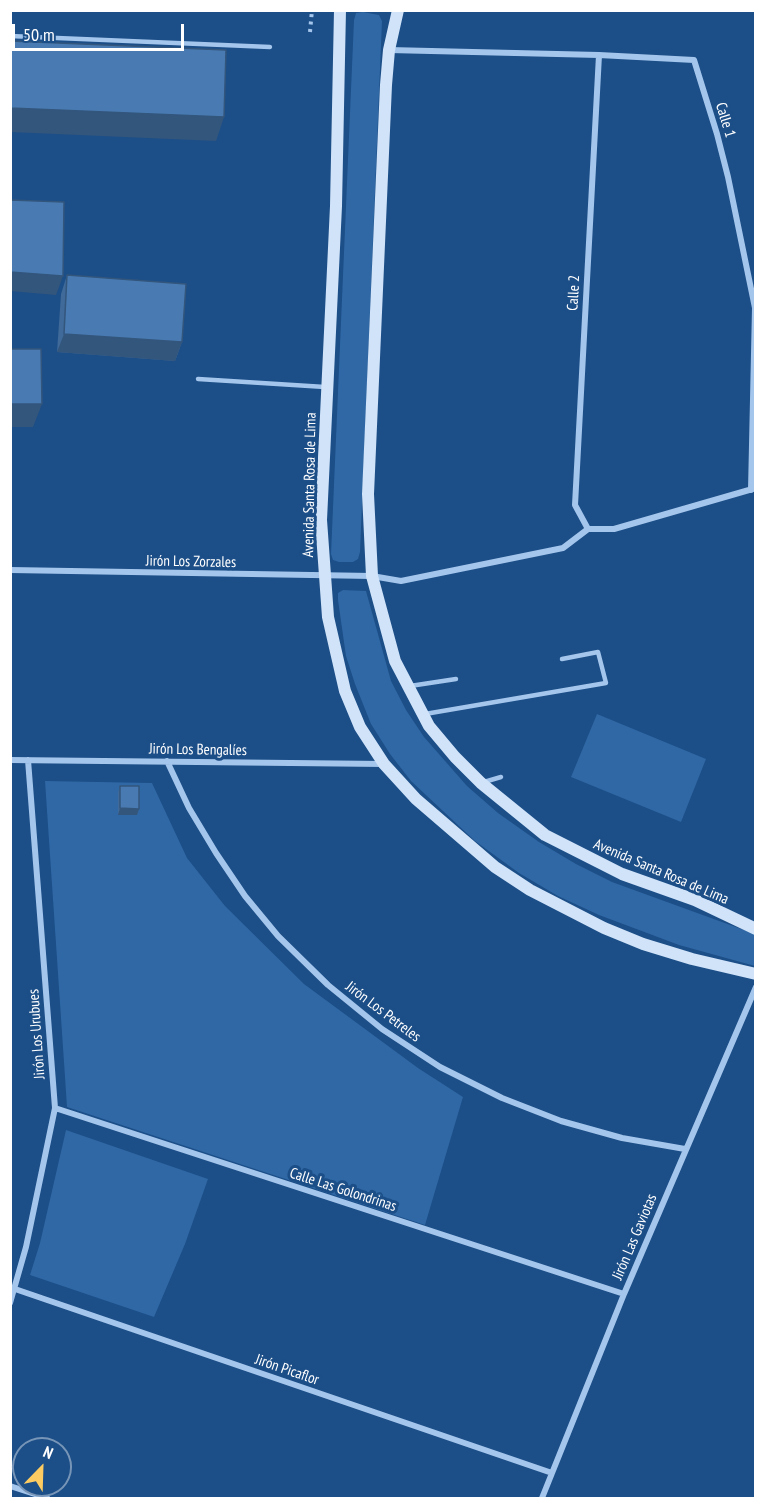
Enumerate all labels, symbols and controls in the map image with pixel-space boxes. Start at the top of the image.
scale bar [15,12,188,50]
text: 50 m [23,23,55,46]
street label: Calle 1 [711,100,739,140]
street label: Calle 2 [564,275,584,311]
street label: Avenida Santa Rosa de Lima [300,412,320,558]
street label: Jirón Los Zorzales [146,552,236,572]
street label: Jirón Los Bengalíes [149,740,247,760]
street label: Avenida Santa Rosa de Lima [591,835,731,909]
street label: Jirón Los Petreles [342,978,424,1046]
street label: Jirón Los Urubues [25,988,49,1080]
street label: Calle Las Golondrinas [287,1164,399,1216]
street label: Jirón Las Gaviotas [609,1191,661,1283]
street label: Jirón Picaflor [253,1351,321,1389]
north arrow [12,1437,72,1497]
text: N [40,1441,56,1463]

